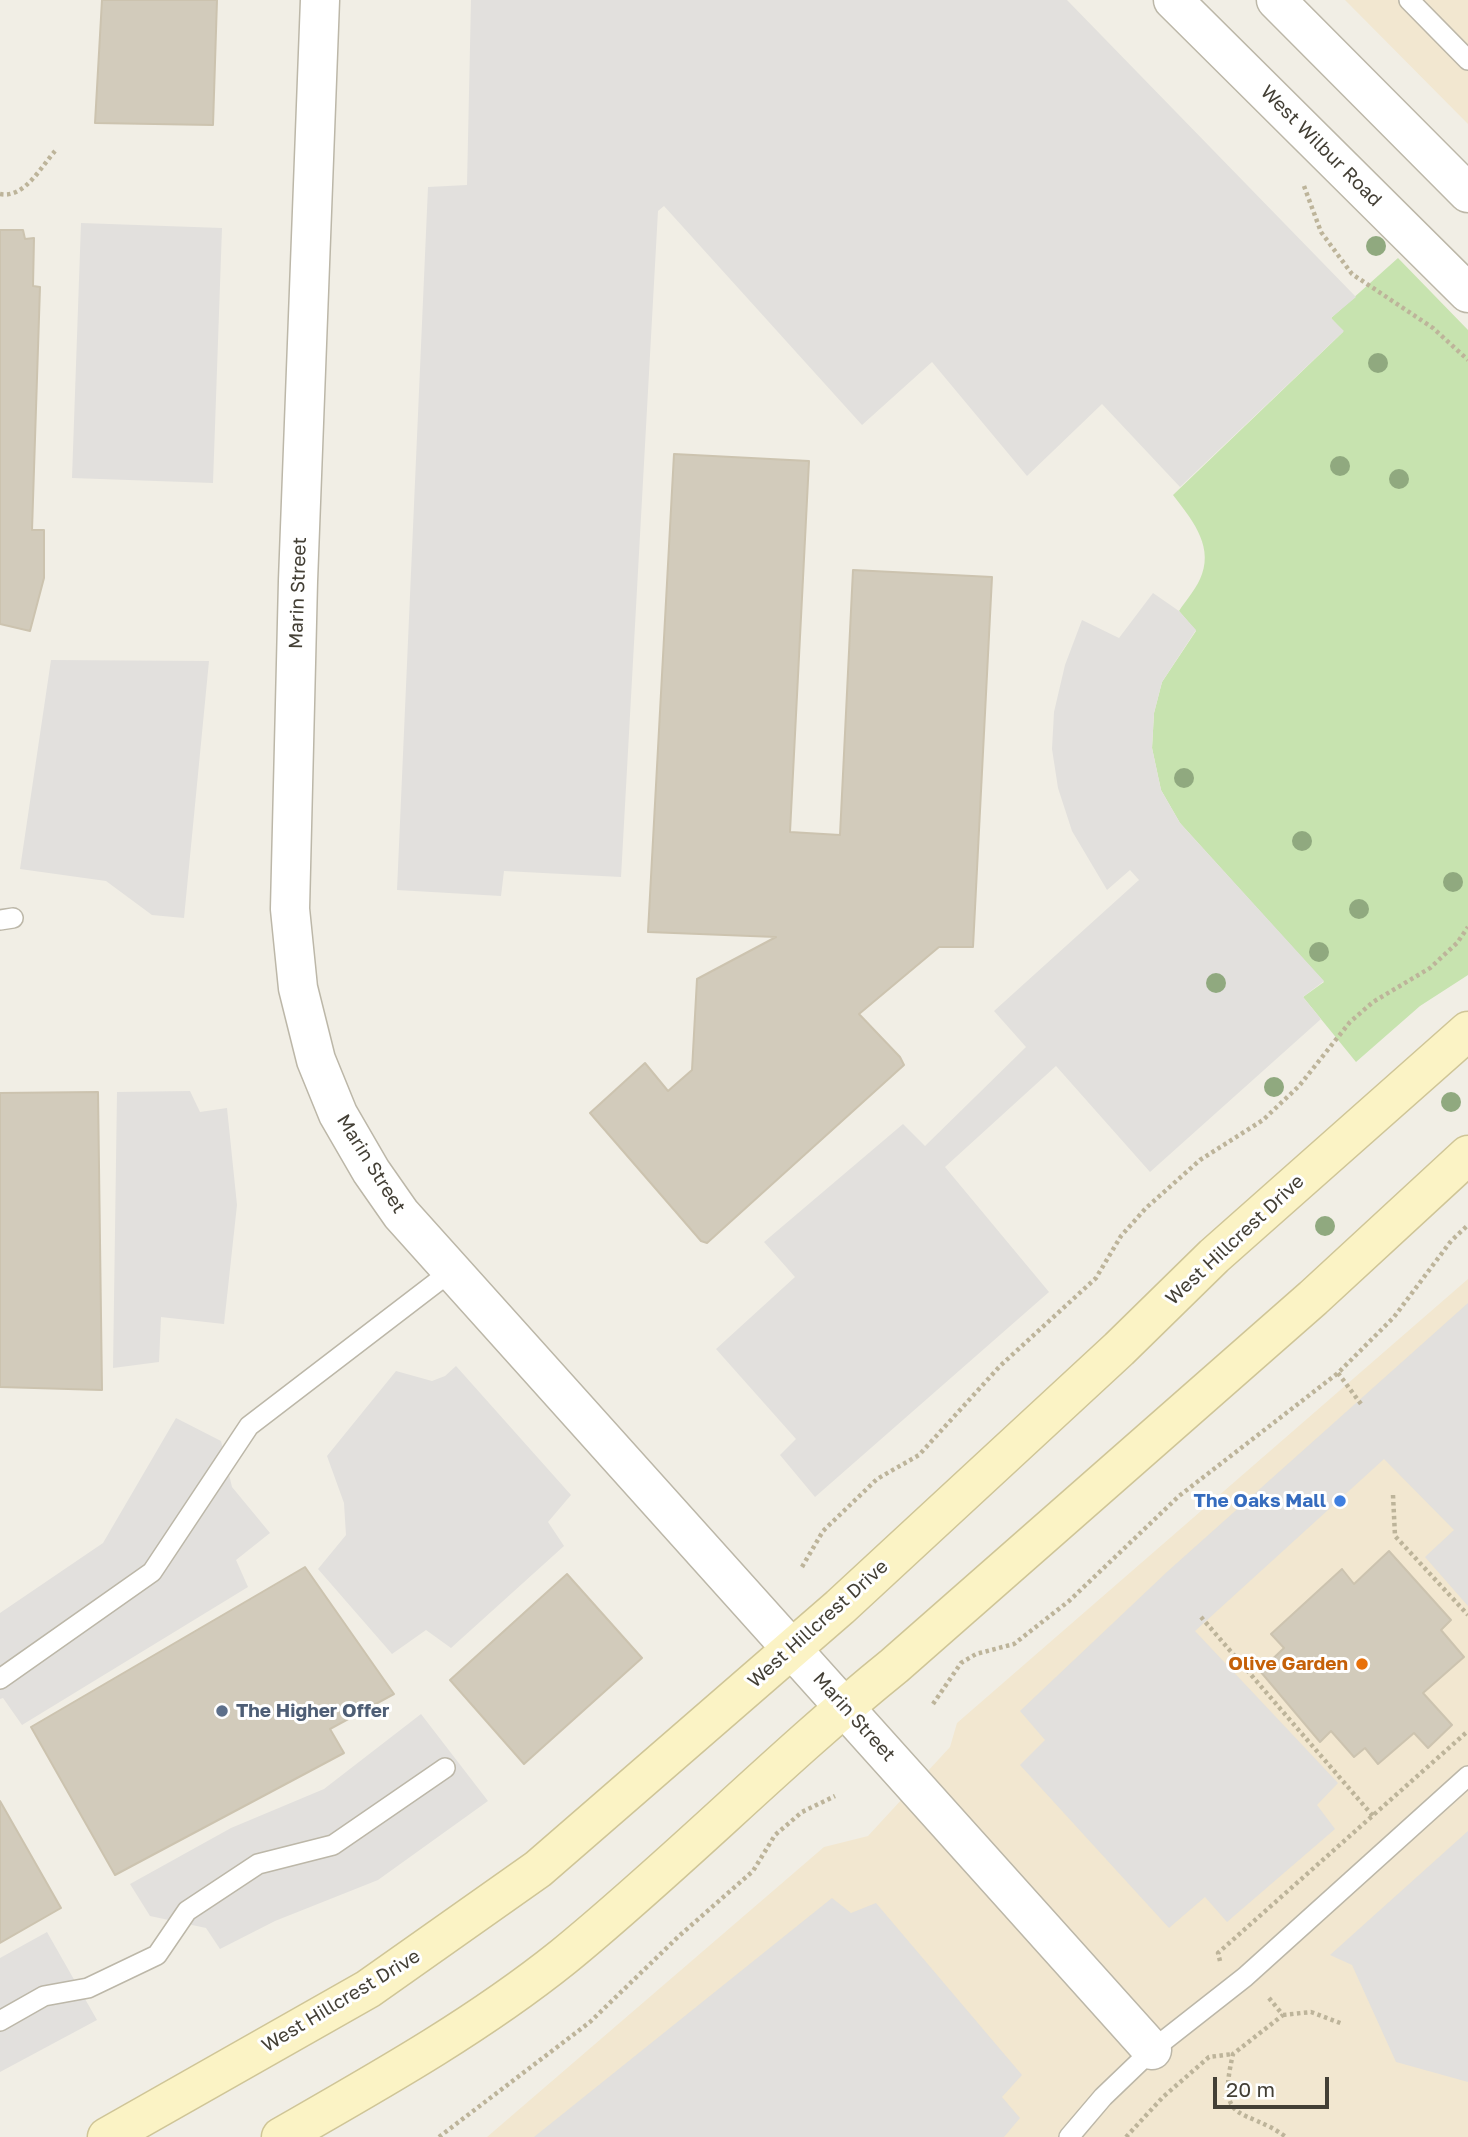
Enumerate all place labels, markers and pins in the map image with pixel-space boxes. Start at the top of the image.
place label: The Oaks Mall [1194,1490,1326,1512]
marker: The Oaks Mall [1332,1493,1348,1509]
place label: Olive Garden [1228,1653,1348,1675]
marker: Olive Garden [1354,1656,1370,1672]
place label: The Higher Offer [236,1700,389,1722]
marker: The Higher Offer [214,1703,230,1719]

